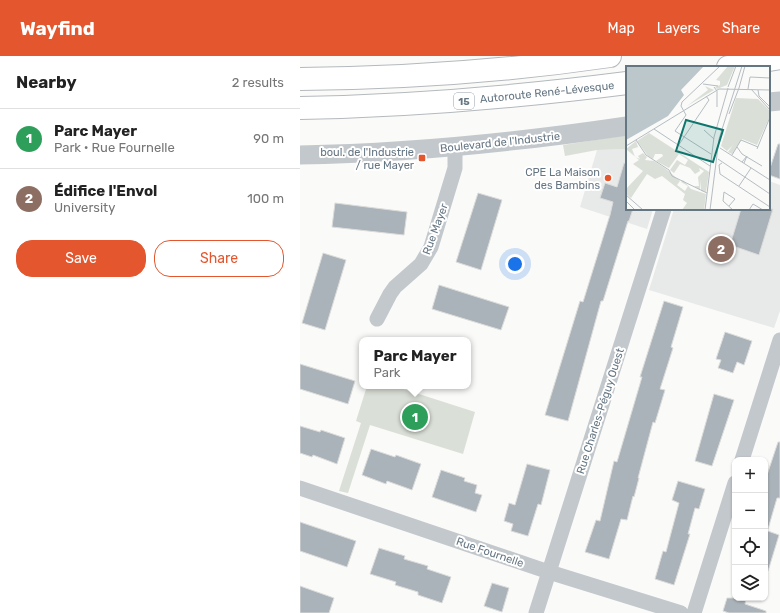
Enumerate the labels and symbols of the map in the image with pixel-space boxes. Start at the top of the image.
inset map [626,66,770,210]
street label: Autoroute René-Lévesque [479,79,615,106]
road number: 15 [454,93,474,109]
street label: Boulevard de l'Industrie [440,130,561,155]
place label: boul. de l'Industrie / rue Mayer [320,146,415,172]
marker: boul. de l'Industrie / rue Mayer [417,153,427,163]
place label: CPE La Maison des Bambins [525,166,600,192]
marker: CPE La Maison des Bambins [603,173,613,183]
street label: Rue Mayer [420,201,451,257]
pin: 2 [708,234,734,264]
your location [505,254,525,274]
street label: Rue Charles-Péguy Ouest [574,346,627,476]
pin: 1 [402,402,428,432]
street label: Rue Fournelle [454,535,525,570]

